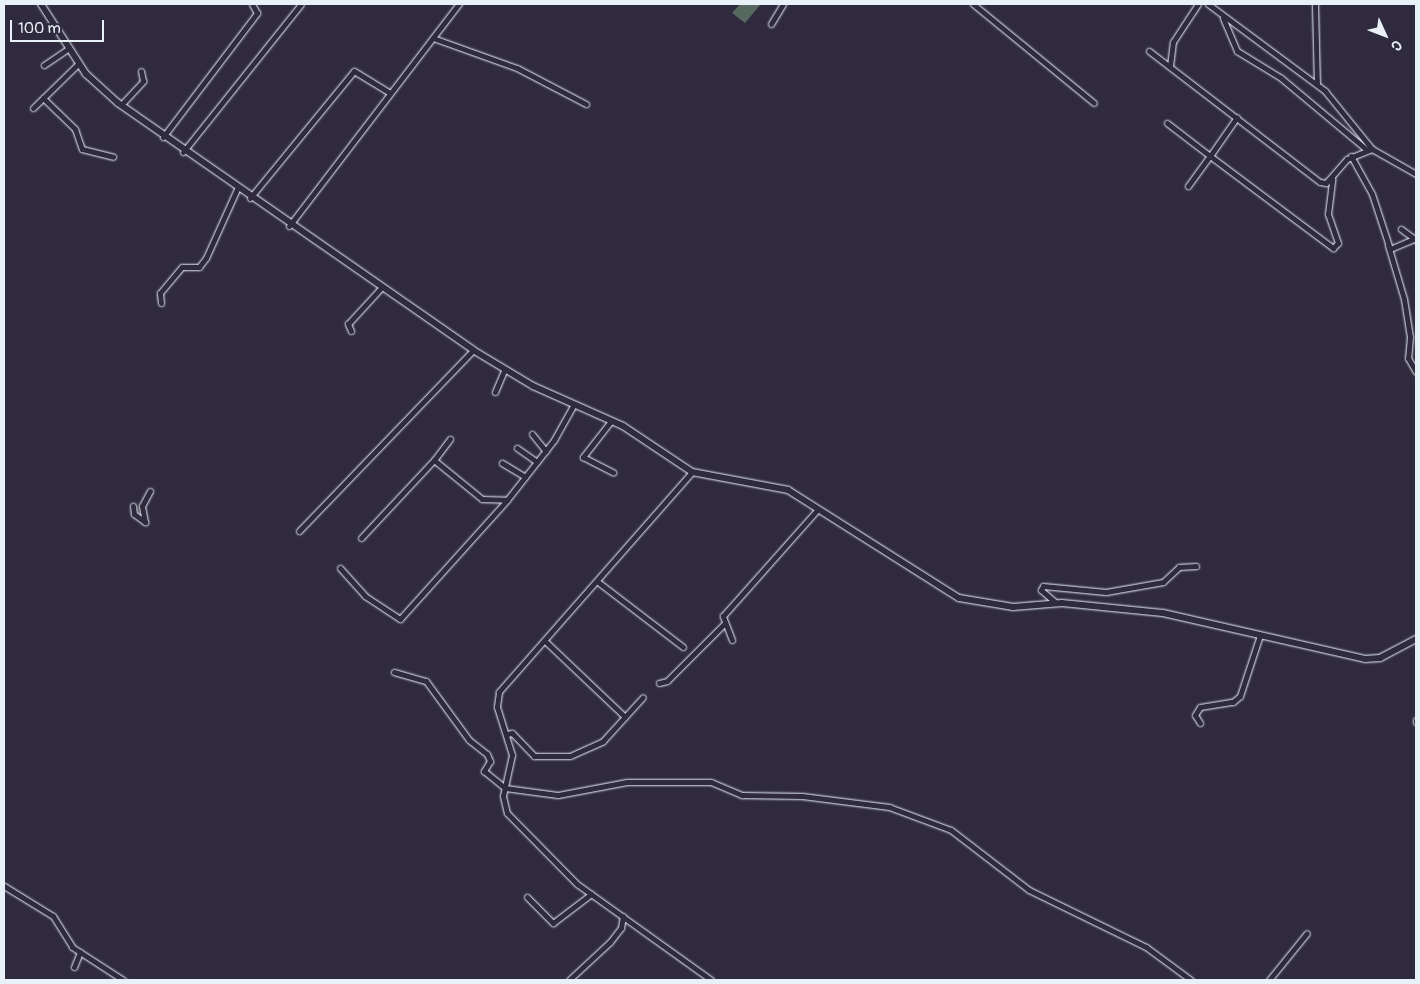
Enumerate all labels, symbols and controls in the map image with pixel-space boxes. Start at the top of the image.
scale bar [12,10,106,42]
north arrow [1360,10,1410,60]
text: 100 m [18,19,61,38]
text: С [1387,37,1406,55]

